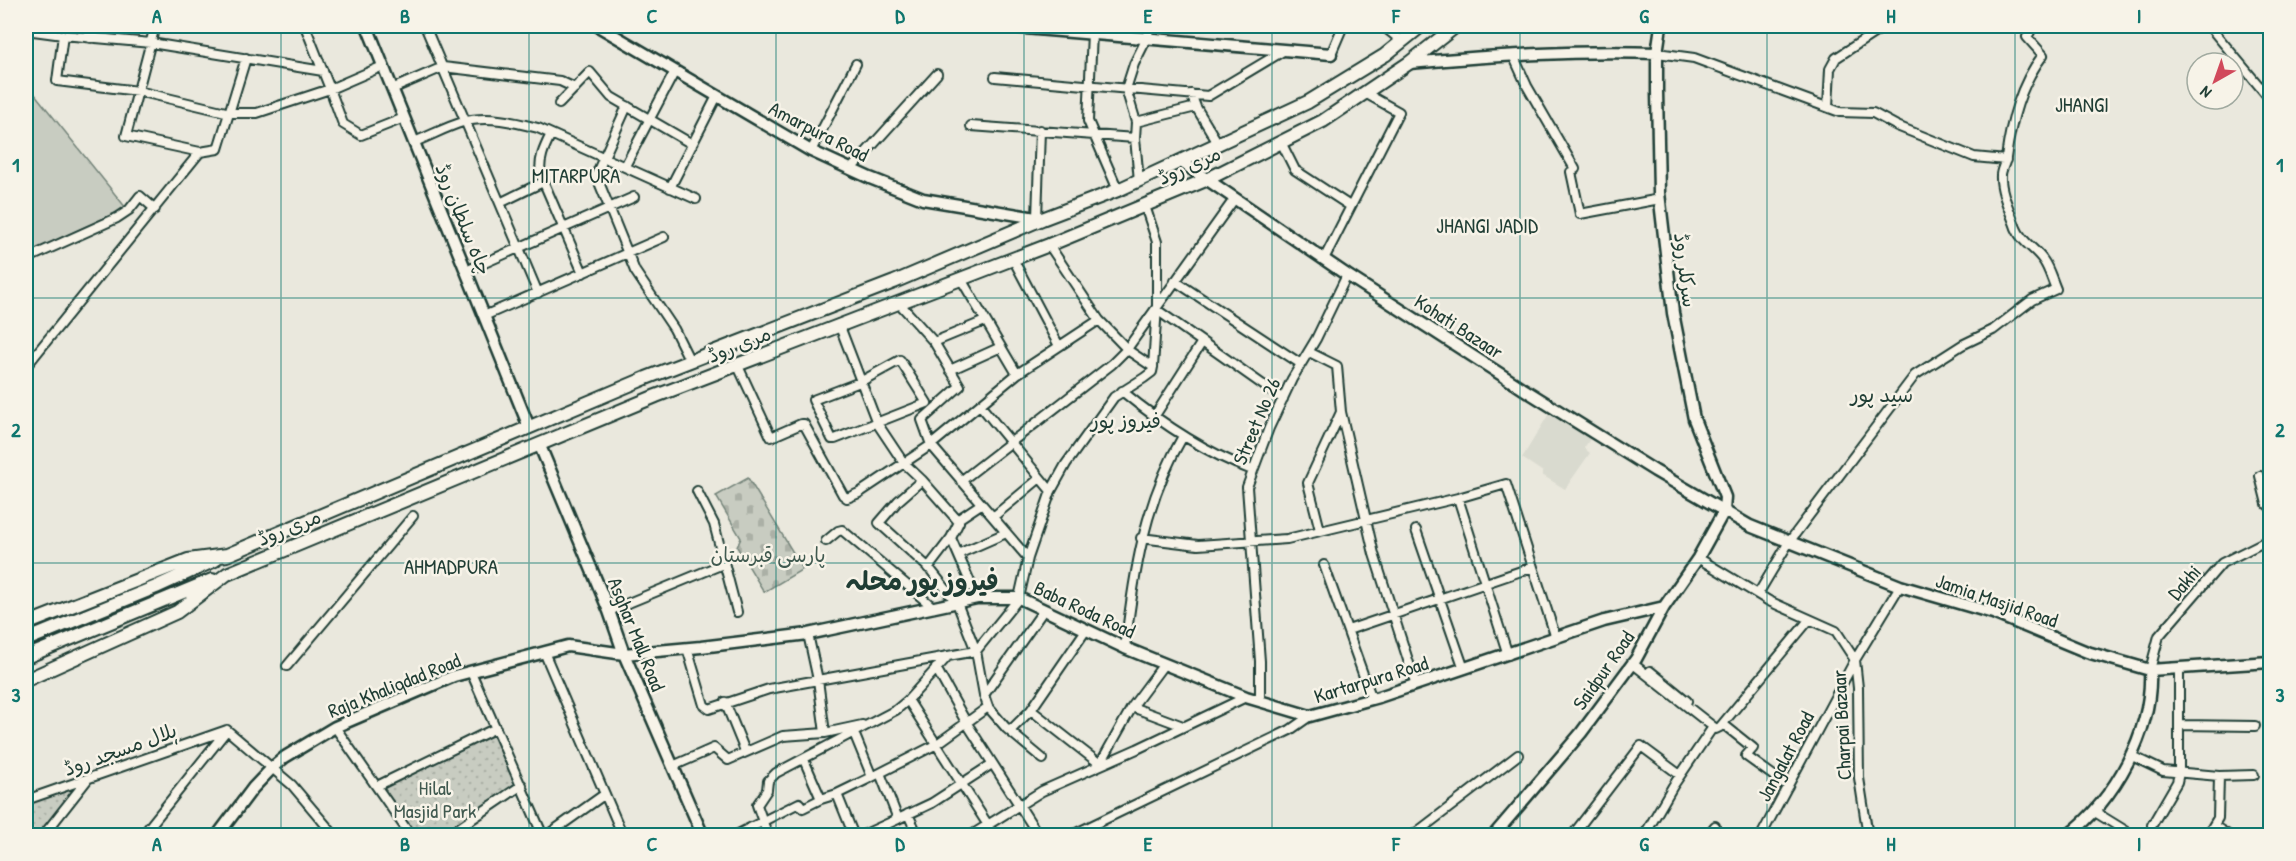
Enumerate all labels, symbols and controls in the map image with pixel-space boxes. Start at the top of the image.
text: A [152,2,162,29]
text: B [400,2,410,29]
text: C [647,2,658,29]
text: D [895,2,905,29]
text: E [1144,2,1153,29]
text: F [1391,2,1401,29]
text: G [1639,2,1649,29]
text: H [1886,2,1896,29]
text: I [2137,2,2141,29]
north arrow [2185,51,2245,111]
text: N [2195,81,2216,104]
district label: JHANGI [2055,90,2109,119]
street label: Amarpura Road [765,94,874,168]
street label: مری روڈ [1153,139,1225,191]
text: 1 [12,151,20,178]
text: 1 [2276,151,2284,178]
street label: چاہ سلطان روڈ [429,159,499,279]
district label: MITARPURA [532,161,620,190]
district label: JHANGI JADID [1436,211,1538,240]
street label: سرکلر روڈ [1668,231,1704,309]
street label: Kohati Bazaar [1409,287,1509,365]
street label: مری روڈ [703,319,775,369]
street label: Street No 26 [1226,373,1286,469]
district label: سید پور [1849,380,1913,409]
district label: فیروز پور [1089,406,1161,435]
text: 2 [11,416,21,443]
text: 2 [2275,416,2285,443]
street label: مری روڈ [253,502,325,552]
park label: پارسی قبرستان [710,541,826,568]
district label: AHMADPURA [404,552,498,581]
street label: Dakhi [2161,559,2207,605]
district label: فیروز پور محلہ [845,563,999,598]
street label: Jamia Masjid Road [1932,566,2062,634]
street label: Asghar Mall Road [602,573,672,695]
street label: Baba Roda Road [1030,574,1140,644]
street label: Saidpur Road [1566,625,1640,715]
street label: Raja Khaliqdad Road [324,646,464,724]
street label: Kartarpura Road [1311,649,1432,709]
street label: Charpai Bazaar [1825,669,1857,781]
text: 3 [12,681,21,708]
text: 3 [2276,681,2285,708]
street label: Jangalat Road [1750,706,1820,806]
street label: ہلال مسجد روڈ [60,716,181,784]
park label: Hilal Masjid Park [394,774,476,824]
text: A [152,830,162,857]
text: B [400,830,410,857]
text: C [647,830,658,857]
text: D [895,830,905,857]
text: E [1144,830,1153,857]
text: F [1391,830,1401,857]
text: G [1639,830,1649,857]
text: H [1886,830,1896,857]
text: I [2137,830,2141,857]

